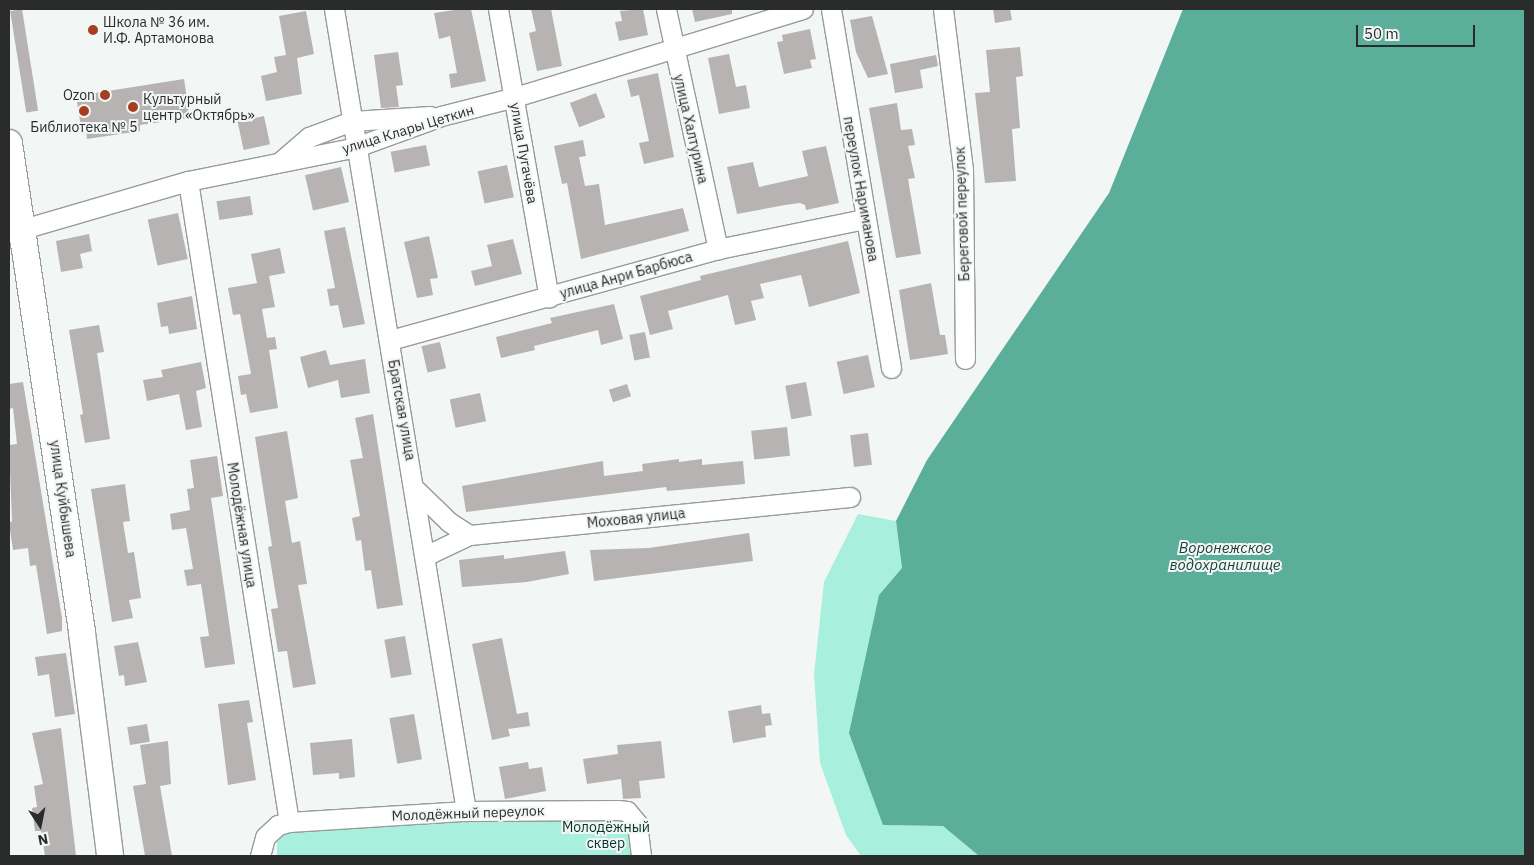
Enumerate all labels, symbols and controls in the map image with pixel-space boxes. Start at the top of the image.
place label: Школа № 36 им. И.Ф. Артамонова [103,14,214,46]
scale bar [1359,15,1478,47]
marker: Школа № 36 им. И.Ф. Артамонова [87,24,99,36]
text: 50 m [1364,24,1399,43]
street label: улица Халтурина [670,73,712,185]
place label: Ozon [63,87,95,103]
marker: Ozon [99,89,111,101]
place label: Культурный центр «Октябрь» [143,91,255,124]
marker: Культурный центр «Октябрь» [127,101,139,113]
street label: улица Клары Цеткин [340,101,476,157]
street label: улица Пугачёва [507,101,541,205]
marker: Библиотека № 5 [78,105,90,117]
street label: переулок Нариманова [840,115,882,263]
place label: Библиотека № 5 [30,119,138,135]
street label: Береговой переулок [951,146,973,282]
street label: улица Анри Барбюса [558,248,694,302]
street label: Братская улица [385,358,419,462]
street label: улица Куйбышева [46,439,80,559]
street label: Молодёжная улица [224,461,260,589]
street label: Моховая улица [586,504,686,532]
water label: Воронежское водохранилище [1169,538,1281,573]
north arrow [15,800,65,850]
street label: Молодёжный переулок [391,802,545,824]
park label: Молодёжный сквер [562,819,650,852]
text: N [36,830,50,850]

